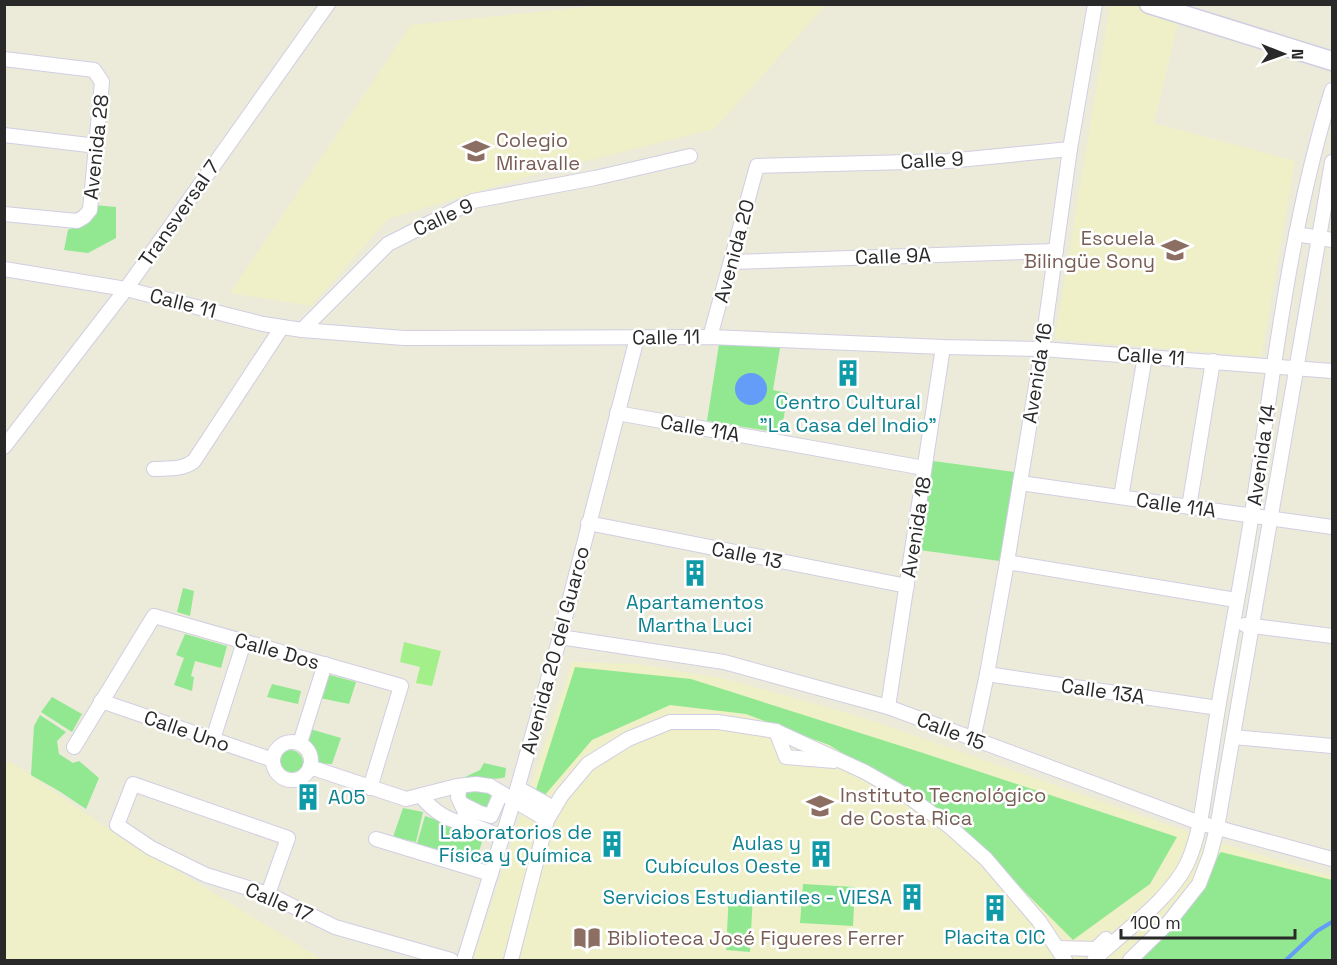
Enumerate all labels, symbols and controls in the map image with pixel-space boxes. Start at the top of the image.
north arrow [1253,24,1313,84]
text: N [1287,49,1308,60]
street label: Avenida 28 [78,93,114,201]
place label: Colegio Miravalle [496,127,580,176]
school or university icon: Colegio Miravalle [461,136,491,166]
street label: Calle 9 [900,145,964,175]
street label: Transversal 7 [133,155,225,271]
street label: Calle 9 [409,192,477,242]
street label: Avenida 20 [708,196,760,306]
place label: Escuela Bilingüe Sony [1024,225,1155,274]
school or university icon: Escuela Bilingüe Sony [1160,235,1190,265]
street label: Calle 9A [855,242,932,270]
street label: Calle 11 [147,282,219,324]
street label: Avenida 16 [1016,321,1058,425]
street label: Calle 11 [632,323,700,351]
street label: Calle 11 [1116,341,1186,371]
building icon: Centro Cultural "La Casa del Indio" [833,358,863,388]
place label: Centro Cultural "La Casa del Indio" [759,389,937,438]
street label: Avenida 14 [1241,403,1281,507]
street label: Calle 11A [658,408,742,448]
street label: Avenida 18 [895,475,937,579]
street label: Calle 11A [1134,487,1218,524]
street label: Calle 13 [709,535,785,575]
street label: Avenida 20 del Guarco [515,543,595,757]
building icon: Apartamentos Martha Luci [680,558,710,588]
place label: Apartamentos Martha Luci [626,589,764,638]
street label: Calle Dos [231,626,323,676]
street label: Calle 13A [1060,672,1147,710]
street label: Calle Uno [141,704,233,758]
street label: Calle 15 [913,706,989,756]
building icon: A05 [293,782,323,812]
place label: Instituto Tecnológico de Costa Rica [840,782,1046,831]
place label: A05 [328,784,365,810]
school or university icon: Instituto Tecnológico de Costa Rica [805,791,835,821]
place label: Laboratorios de Física y Química [439,819,592,868]
building icon: Laboratorios de Física y Química [597,829,627,859]
place label: Aulas y Cubículos Oeste [645,830,801,879]
building icon: Aulas y Cubículos Oeste [806,839,836,869]
street label: Calle 17 [241,876,317,928]
building icon: Servicios Estudiantiles - VIESA [897,882,927,912]
place label: Servicios Estudiantiles - VIESA [603,884,892,910]
building icon: Placita CIC [980,893,1010,923]
scale bar [1121,902,1295,940]
text: 100 m [1130,911,1181,934]
library icon: Biblioteca José Figueres Ferrer [572,923,602,953]
place label: Placita CIC [944,924,1046,950]
place label: Biblioteca José Figueres Ferrer [607,925,904,951]

